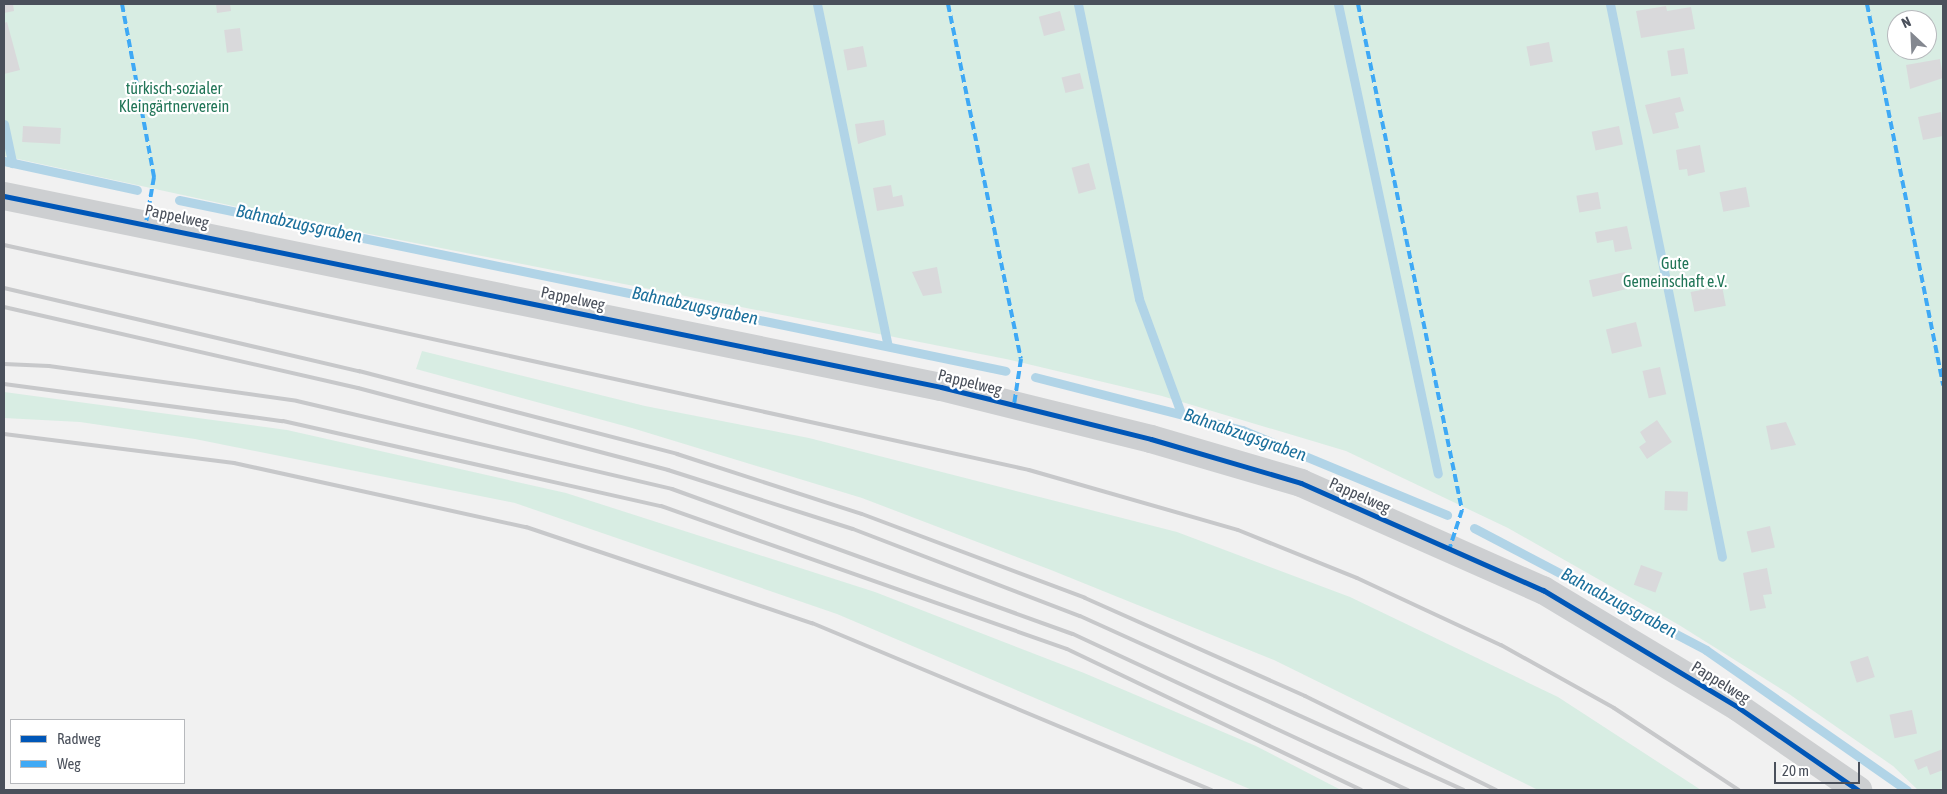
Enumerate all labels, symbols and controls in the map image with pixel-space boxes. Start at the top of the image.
north arrow [1887,10,1937,60]
text: N [1899,13,1913,31]
park label: türkisch-sozialer Kleingärtnerverein [119,78,229,116]
street label: Pappelweg [143,200,211,232]
water label: Bahnabzugsgraben [234,200,364,248]
park label: Gute Gemeinschaft e.V. [1623,253,1727,291]
street label: Pappelweg [539,282,607,314]
water label: Bahnabzugsgraben [630,282,760,330]
street label: Pappelweg [936,365,1004,399]
water label: Bahnabzugsgraben [1181,404,1309,466]
street label: Pappelweg [1326,473,1394,517]
water label: Bahnabzugsgraben [1557,563,1681,643]
street label: Pappelweg [1688,657,1754,707]
legend [10,719,185,784]
text: Radweg [57,730,101,747]
scale bar [1777,752,1863,784]
text: Weg [57,755,81,772]
text: 20 m [1782,762,1809,779]

